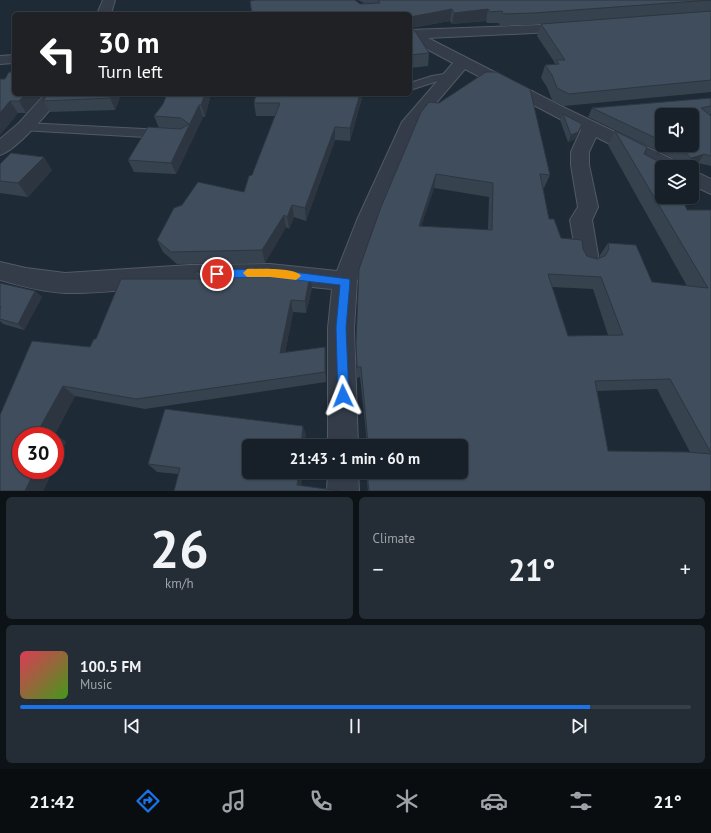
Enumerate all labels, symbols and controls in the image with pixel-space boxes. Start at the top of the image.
text: 30 m [98,24,159,61]
icon: left [32,28,84,80]
text: Turn left [98,60,163,83]
map controls [655,108,699,204]
button: sound [655,108,699,152]
button: layers [655,160,699,204]
pin [200,257,234,291]
icon: arrive [206,263,228,285]
position arrow [322,375,364,417]
speed limit sign: 30 [12,427,64,479]
text: 21:43 · 1 min · 60 m [290,449,420,468]
text: 26 [150,515,209,582]
text: Climate [373,530,415,547]
text: 21° [508,550,555,589]
text: − [373,555,384,583]
text: + [680,555,691,583]
text: km/h [165,575,194,592]
text: 100.5 FM [80,657,141,676]
text: Music [80,676,112,693]
icon: previous [121,715,143,737]
icon: pause [344,715,366,737]
icon: next [568,715,590,737]
icon: directions [134,787,162,815]
icon: music [220,787,248,815]
icon: phone [307,787,335,815]
icon: climate [393,787,421,815]
icon: car [480,787,508,815]
icon: filters [567,787,595,815]
text: 21:42 [29,790,75,813]
text: 21° [653,790,682,813]

